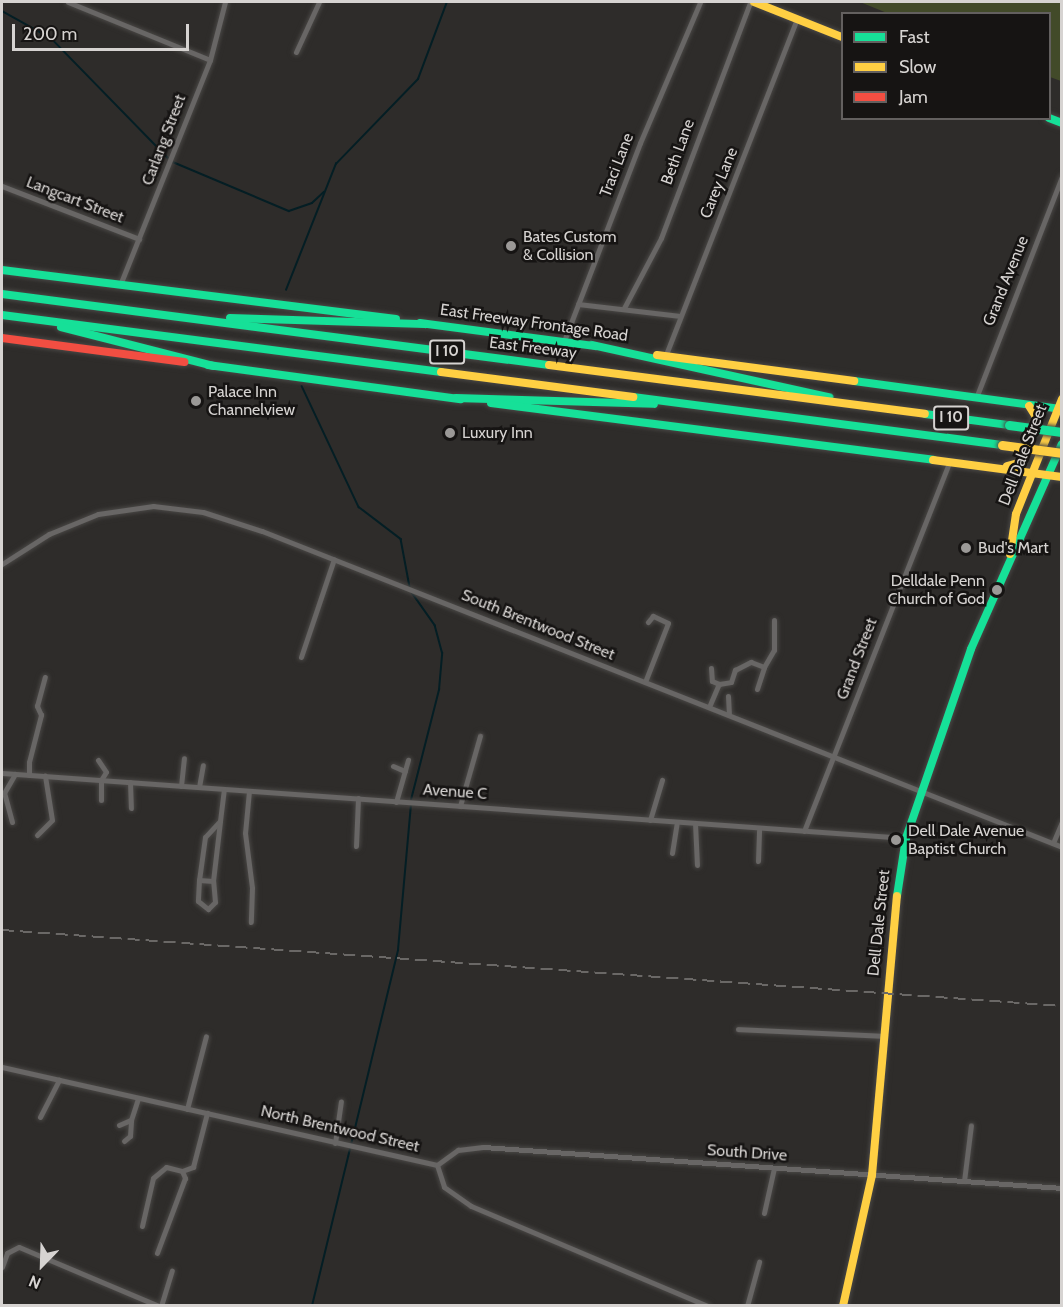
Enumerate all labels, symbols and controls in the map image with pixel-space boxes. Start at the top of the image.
scale bar [15,12,192,50]
legend [841,12,1051,120]
text: 200 m [23,23,77,45]
text: Fast [899,26,930,48]
text: Slow [899,56,936,78]
text: Jam [899,86,928,108]
street label: Carlang Street [138,92,190,188]
street label: Beth Lane [657,117,699,187]
street label: Traci Lane [596,130,638,200]
street label: Carey Lane [696,145,742,221]
street label: Langcart Street [24,173,126,227]
place label: Bates Custom & Collision [523,227,617,265]
street label: Grand Avenue [979,233,1033,329]
marker: Bates Custom & Collision [504,239,518,253]
street label: East Freeway Frontage Road [439,300,629,346]
street label: East Freeway [488,333,578,363]
road number: I 10 [429,340,465,364]
place label: Palace Inn Channelview [208,382,295,420]
marker: Palace Inn Channelview [189,394,203,408]
street label: Dell Dale Street [995,402,1051,508]
road number: I 10 [933,406,969,430]
place label: Luxury Inn [462,423,533,443]
marker: Luxury Inn [443,426,457,440]
place label: Bud's Mart [978,538,1049,558]
marker: Bud's Mart [959,541,973,555]
place label: Delldale Penn Church of God [888,571,985,609]
marker: Delldale Penn Church of God [990,583,1004,597]
street label: South Brentwood Street [459,585,617,665]
street label: Grand Street [833,615,881,703]
street label: Avenue C [422,780,488,804]
place label: Dell Dale Avenue Baptist Church [908,821,1024,859]
marker: Dell Dale Avenue Baptist Church [889,833,903,847]
street label: Dell Dale Street [864,869,894,977]
street label: North Brentwood Street [259,1101,421,1157]
street label: South Drive [706,1141,788,1165]
north arrow [12,1235,72,1295]
text: N [26,1271,44,1293]

